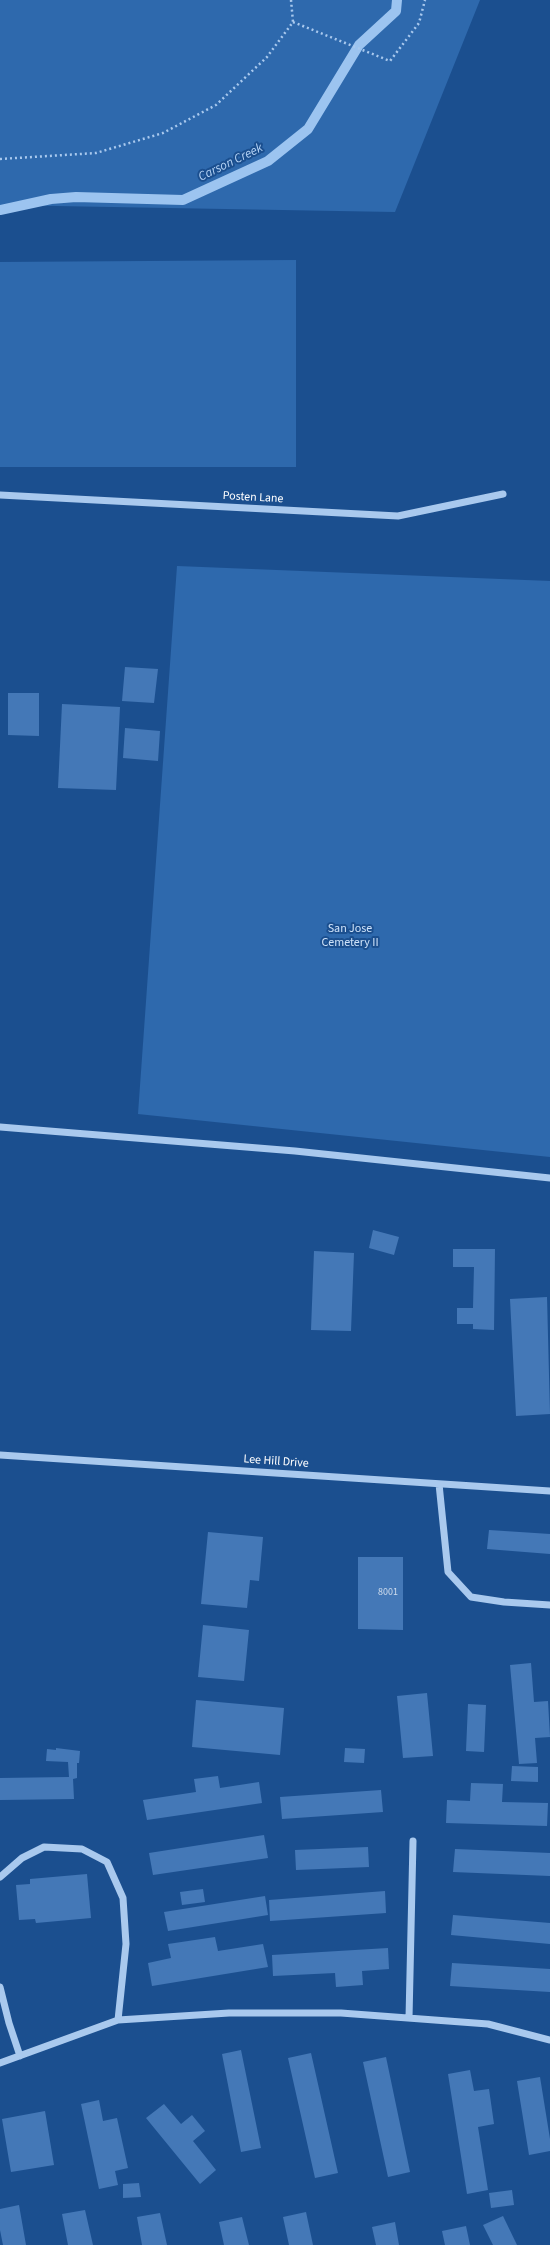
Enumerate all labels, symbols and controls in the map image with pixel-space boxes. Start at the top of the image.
water label: Carson Creek [196,141,266,185]
street label: Posten Lane [222,489,284,507]
park label: San Jose Cemetery II [321,922,379,950]
street label: Lee Hill Drive [243,1453,309,1471]
house number: 8001 [378,1587,398,1599]

